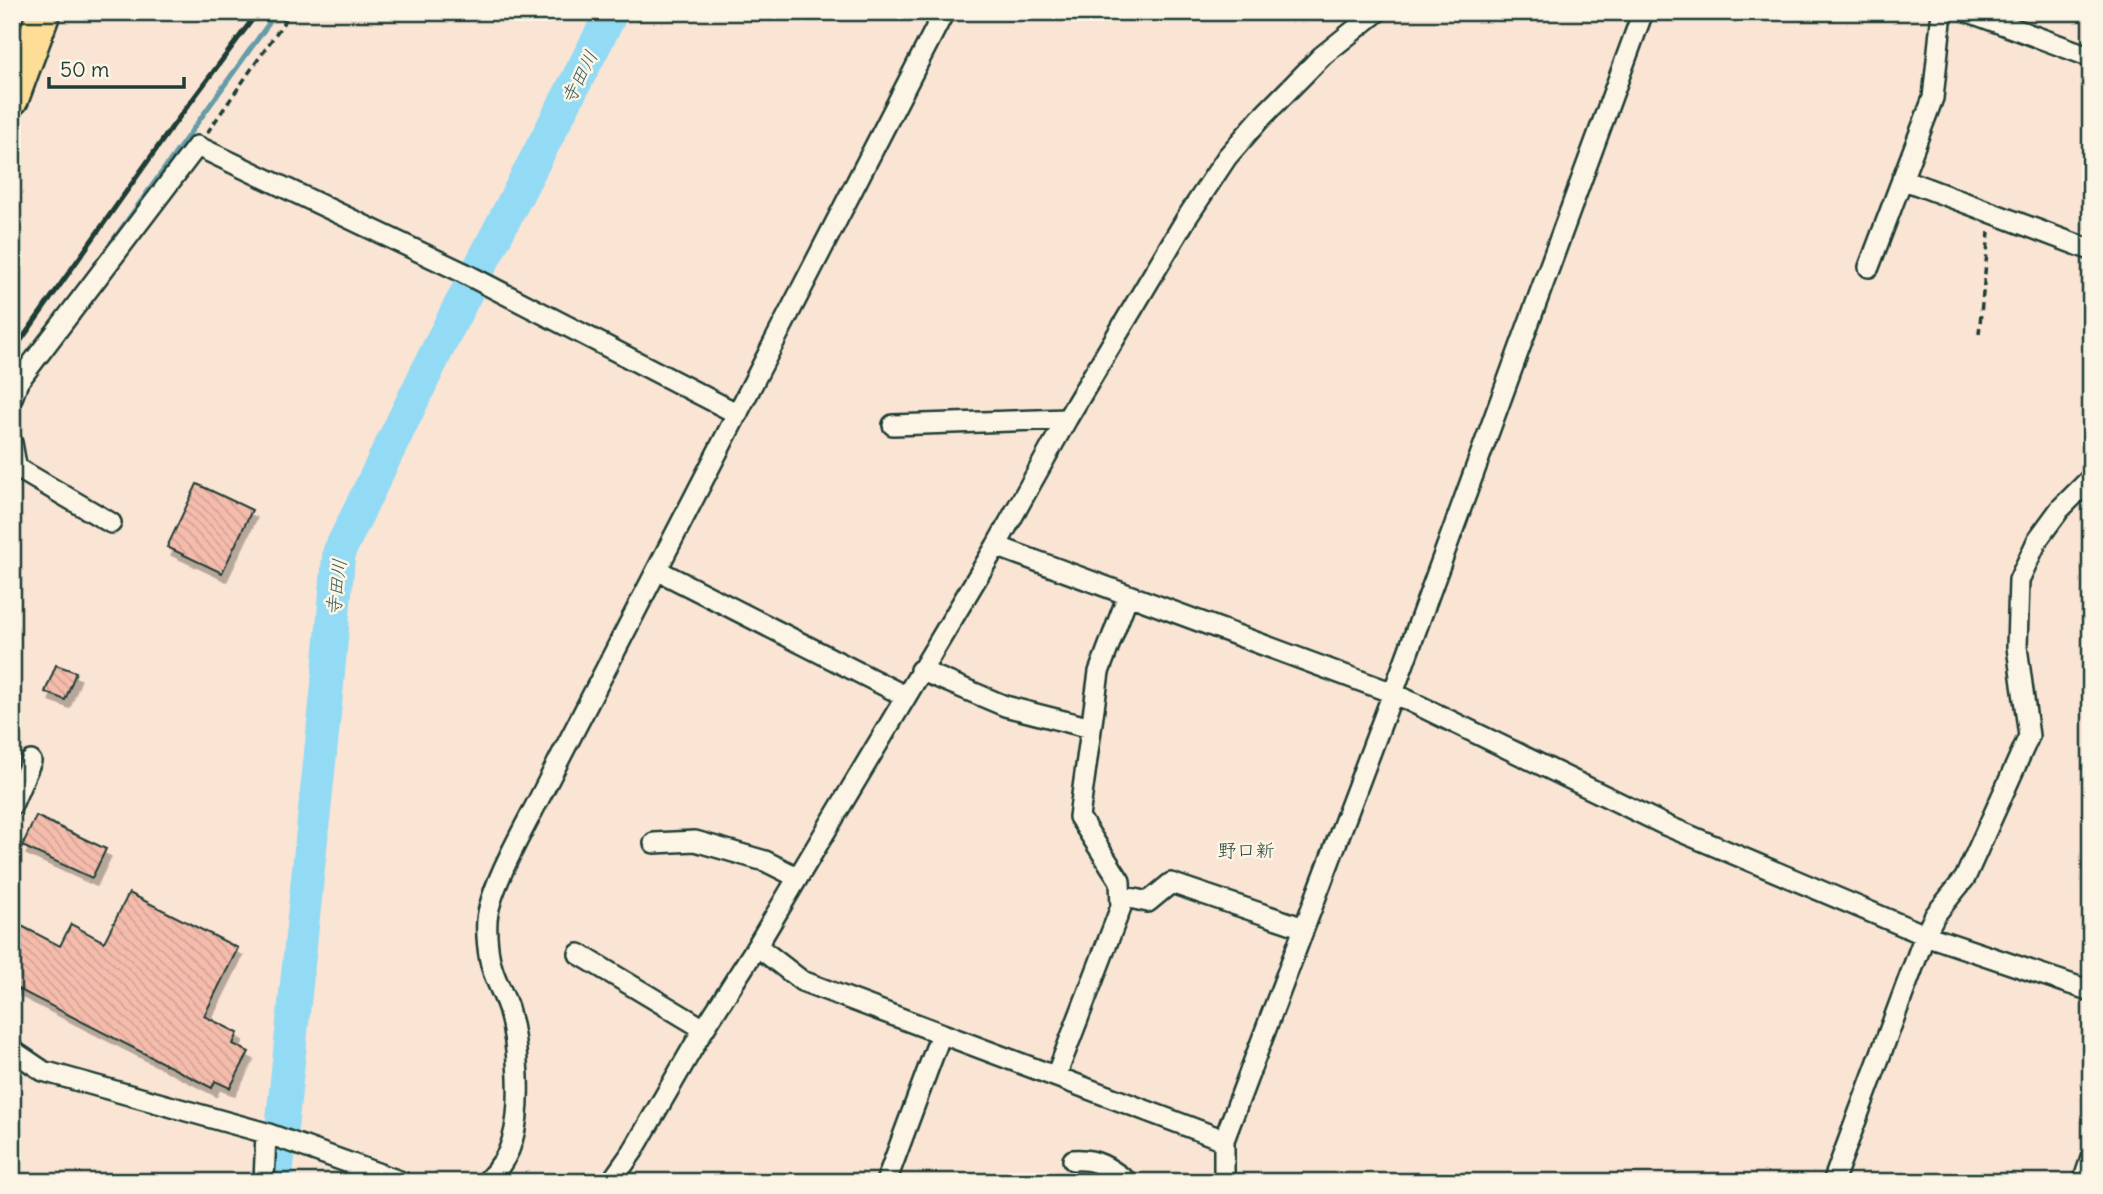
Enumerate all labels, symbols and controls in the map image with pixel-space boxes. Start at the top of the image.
scale bar [49,46,184,90]
water label: 寺田川 [555,46,603,108]
text: 50 m [60,56,109,83]
water label: 寺田川 [321,557,351,617]
district label: 野口新 [1217,838,1275,862]

